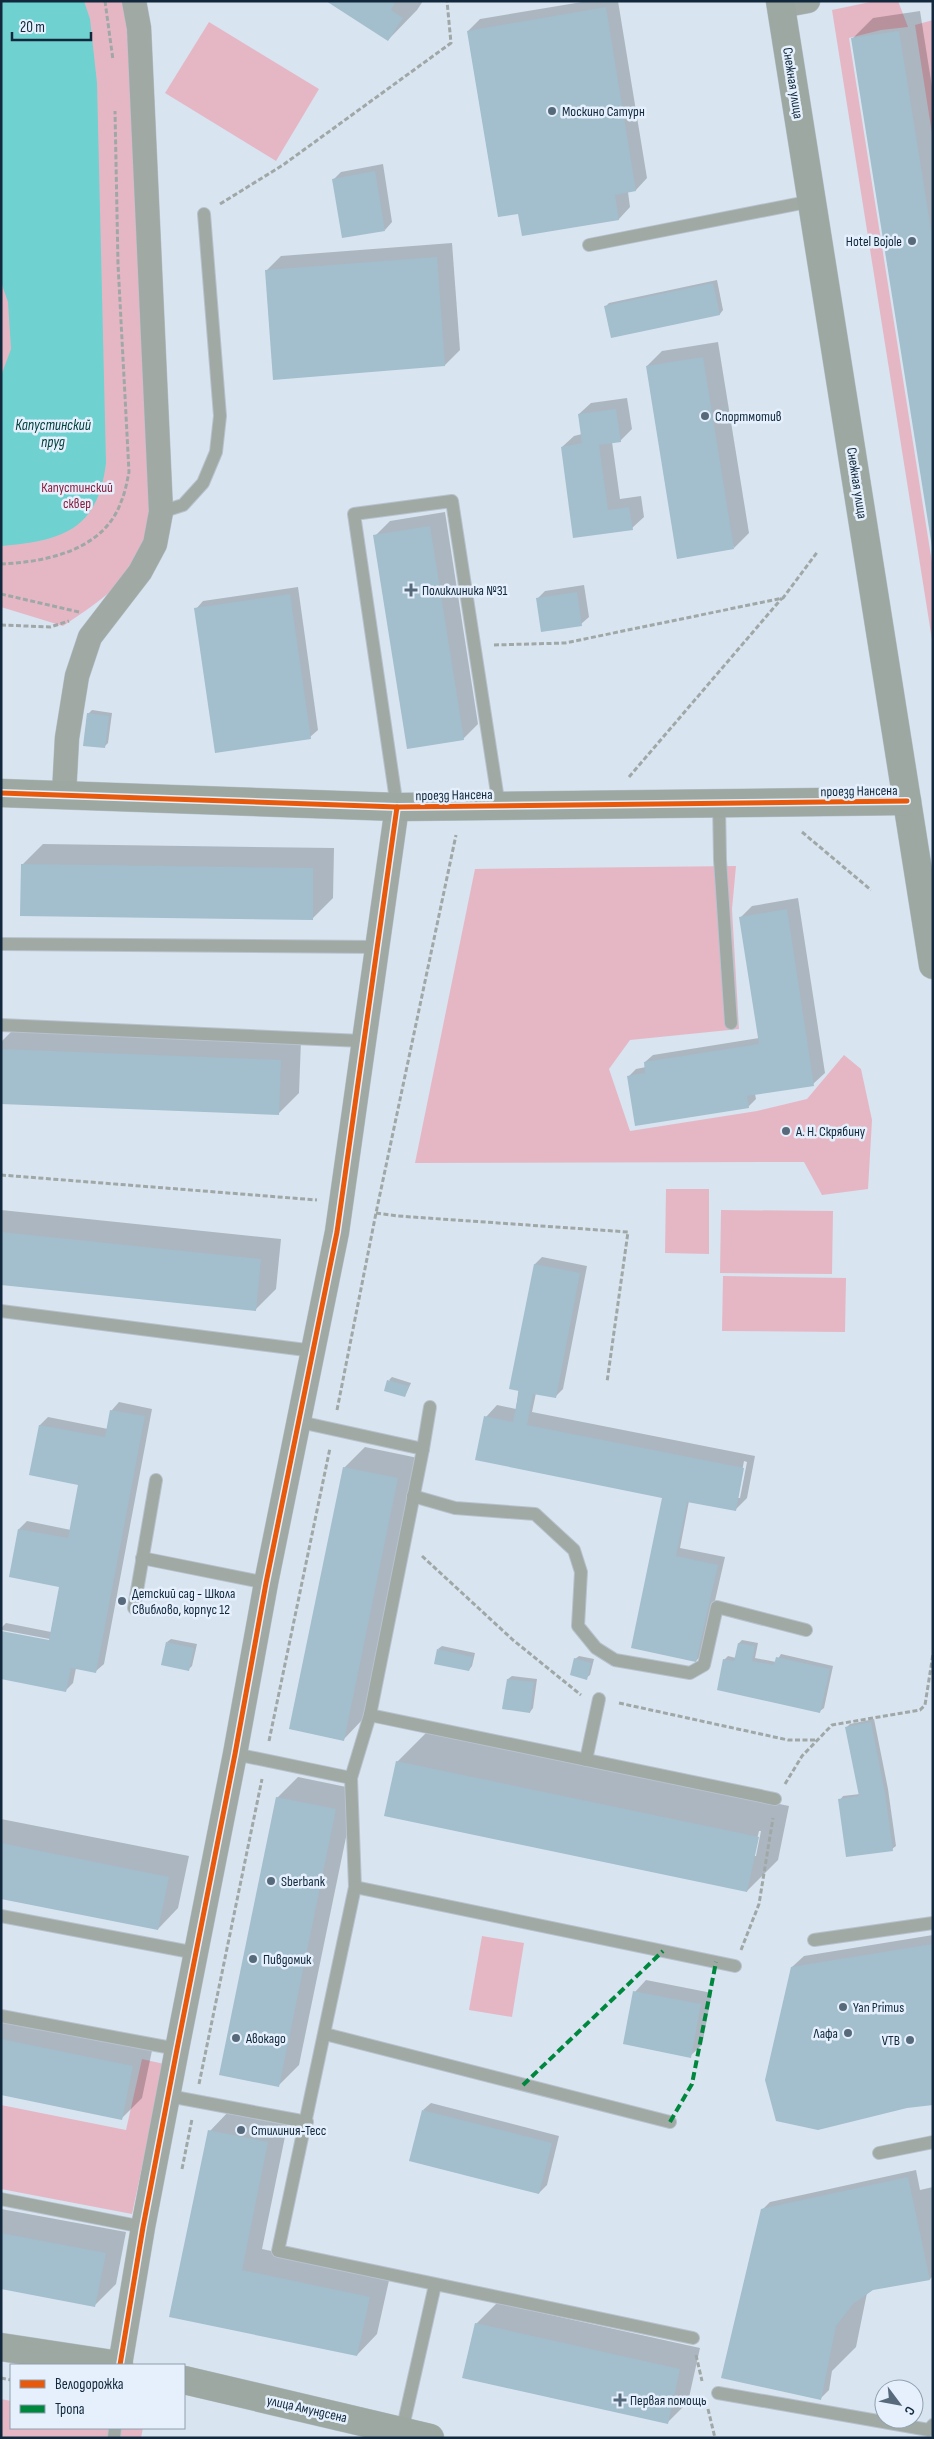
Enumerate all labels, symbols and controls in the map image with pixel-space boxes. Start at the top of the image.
scale bar [12,10,91,42]
text: 20 m [20,18,45,37]
street label: Снежная улица [779,46,807,120]
place label: Москино Сатурн [562,103,645,120]
marker: Москино Сатурн [546,105,558,117]
place label: Hotel Bojole [846,233,902,250]
marker: Hotel Bojole [906,235,918,247]
place label: Спортмотив [715,408,782,425]
marker: Спортмотив [699,410,711,422]
water label: Капустинский пруд [15,416,92,452]
street label: Снежная улица [843,446,871,520]
park label: Капустинский сквер [41,479,113,512]
place label: Поликлиника №31 [422,582,508,599]
marker: Поликлиника №31 [404,583,418,597]
street label: проезд Нансена [820,782,898,800]
street label: проезд Нансена [415,786,493,804]
place label: А. Н. Скрябину [795,1123,866,1140]
marker: А. Н. Скрябину [780,1125,792,1137]
place label: Детский сад - Школа Свиблово, корпус 12 [132,1585,235,1618]
marker: Детский сад - Школа Свиблово, корпус 12 [116,1595,128,1607]
place label: Sberbank [281,1873,326,1890]
marker: Sberbank [265,1875,277,1887]
place label: Пивдомик [263,1951,312,1968]
marker: Пивдомик [247,1953,259,1965]
place label: Yan Primus [853,1999,904,2016]
marker: Yan Primus [837,2001,849,2013]
place label: Лафа [813,2025,838,2042]
marker: Лафа [842,2027,854,2039]
place label: Авокадо [245,2030,286,2047]
marker: Авокадо [230,2032,242,2044]
place label: VTB [882,2032,900,2049]
marker: VTB [904,2034,916,2046]
place label: Стилиния-Тесс [251,2122,326,2139]
marker: Стилиния-Тесс [235,2124,247,2136]
legend [10,2364,185,2429]
text: Велодорожка [55,2375,124,2394]
north arrow [874,2379,924,2429]
street label: улица Амундсена [265,2392,349,2426]
place label: Первая помощь [630,2392,706,2409]
marker: Первая помощь [614,2394,626,2406]
text: Тропа [55,2400,85,2419]
text: С [900,2403,919,2418]

